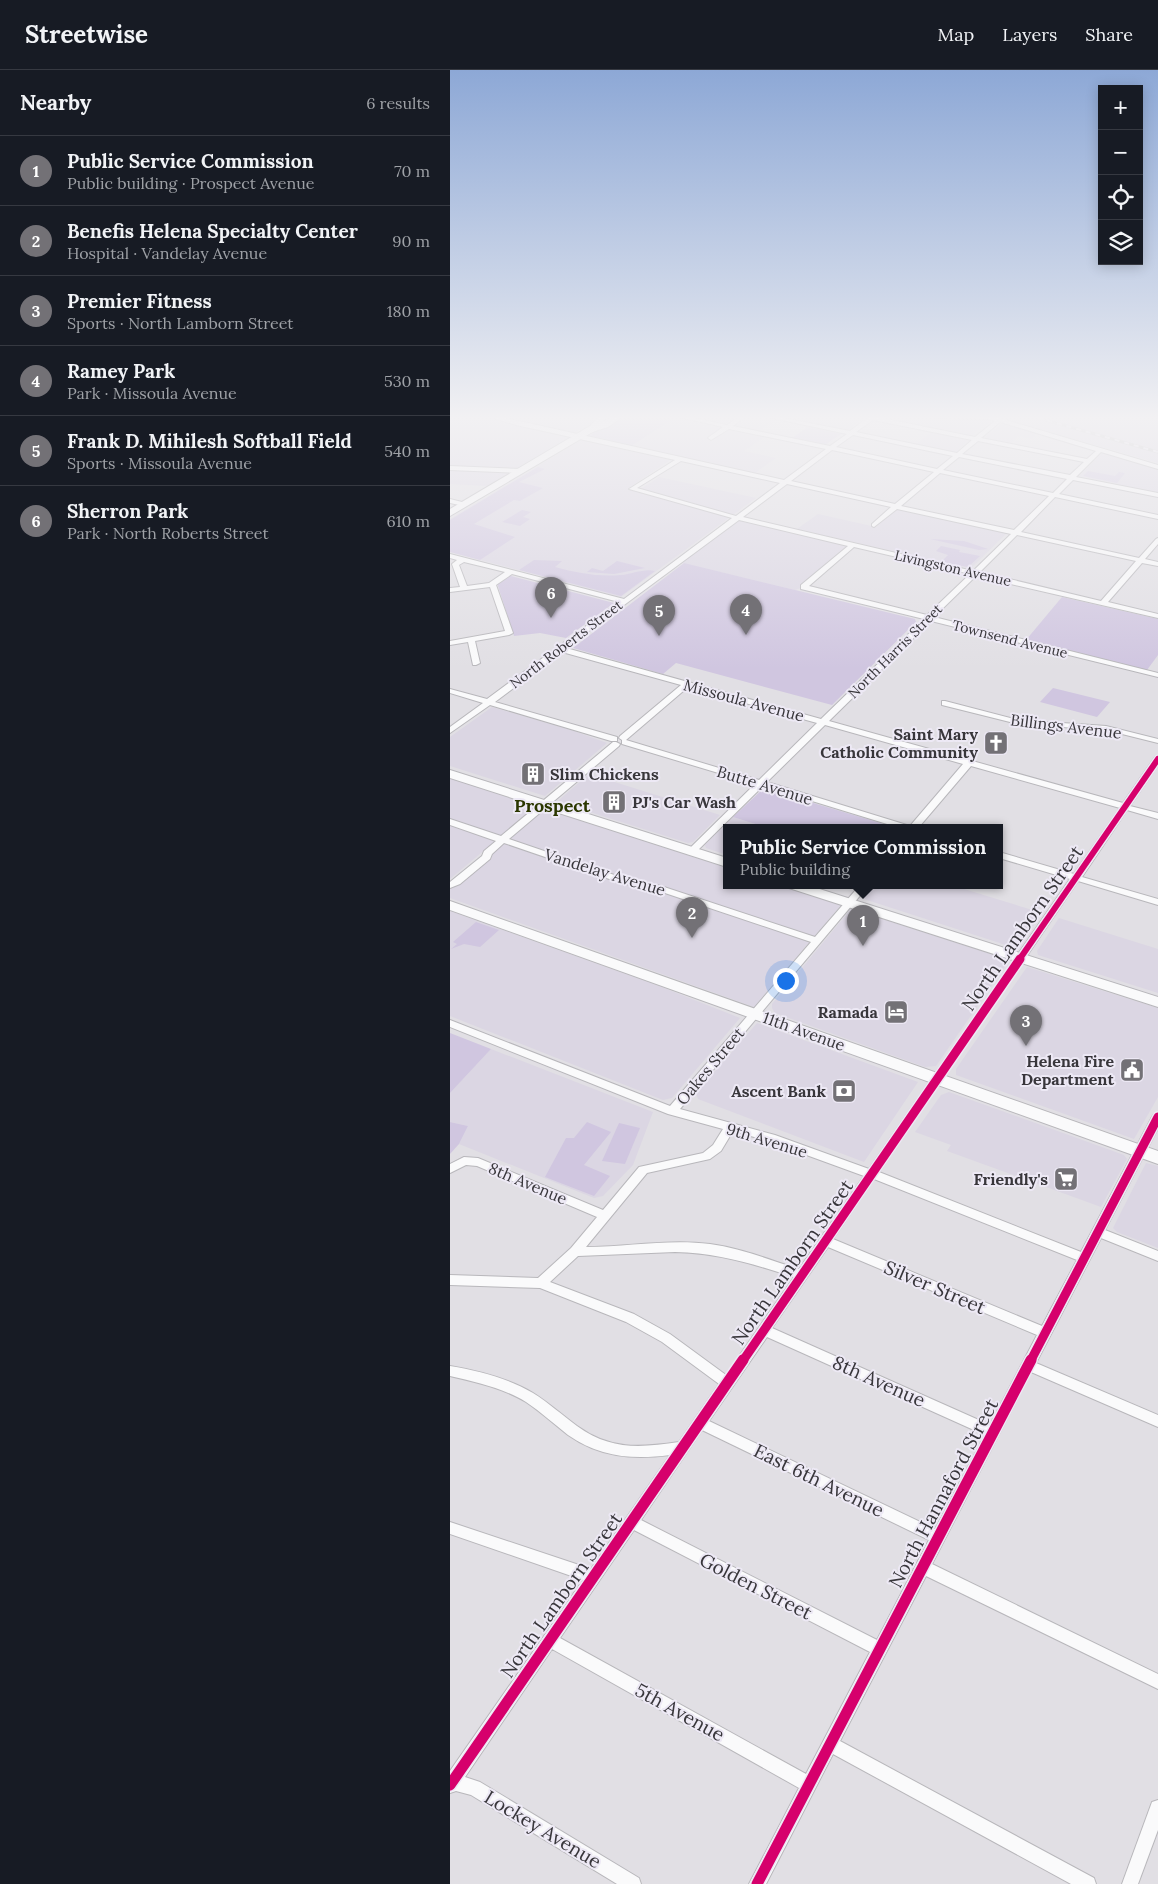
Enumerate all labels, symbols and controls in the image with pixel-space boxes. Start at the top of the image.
text: Streetwise [25,19,148,50]
text: Map [938,23,974,46]
text: Layers [1002,23,1057,46]
text: Share [1085,23,1133,46]
map controls [1098,85,1143,265]
button: + [1098,85,1143,130]
text: Nearby [20,89,91,116]
text: 6 results [366,93,430,113]
button: − [1098,130,1143,175]
text: Public Service Commission [67,149,314,173]
text: 1 [33,161,39,181]
text: 70 m [394,161,430,181]
text: Public building · Prospect Avenue [67,173,314,193]
button: locate [1098,175,1143,220]
text: Benefis Helena Specialty Center [67,219,358,243]
button: layers [1098,220,1143,265]
text: 2 [32,231,40,251]
text: 90 m [392,231,430,251]
text: Hospital · Vandelay Avenue [67,243,267,263]
text: Premier Fitness [67,289,212,313]
text: 3 [32,301,40,321]
text: 180 m [387,301,430,321]
text: Sports · North Lamborn Street [67,313,293,333]
text: Ramey Park [67,359,175,383]
text: 4 [32,371,40,391]
text: 530 m [384,371,430,391]
text: Park · Missoula Avenue [67,383,237,403]
text: Frank D. Mihilesh Softball Field [67,429,352,453]
text: 5 [32,441,40,461]
text: 540 m [384,441,430,461]
text: Sports · Missoula Avenue [67,453,252,473]
text: Sherron Park [67,499,188,523]
text: 6 [31,511,41,531]
text: 610 m [386,511,430,531]
text: Park · North Roberts Street [67,523,269,543]
street label: Livingston Avenue [893,546,1013,590]
pin: 6 [535,577,567,618]
pin: 4 [730,594,762,635]
street label: North Roberts Street [506,595,626,692]
pin: 5 [643,595,675,636]
street label: North Harris Street [844,600,946,702]
street label: Townsend Avenue [950,616,1070,662]
street label: Missoula Avenue [682,674,807,726]
street label: Billings Avenue [1009,709,1123,743]
place label: Saint Mary Catholic Community [820,724,978,762]
church icon: Saint Mary Catholic Community [983,730,1009,756]
building icon: Slim Chickens [520,761,546,787]
street label: Butte Avenue [715,761,816,809]
place label: Slim Chickens [550,764,659,784]
building icon: PJ's Car Wash [601,789,627,815]
place label: PJ's Car Wash [632,792,736,812]
district label: Prospect [514,794,591,817]
popup [723,824,1003,889]
text: Public Service Commission [740,835,986,859]
street label: North Lamborn Street [956,840,1089,1015]
street label: Vandelay Avenue [541,844,668,900]
text: Public building [740,859,850,879]
pin: 2 [676,897,708,938]
pin: 1 [847,905,879,946]
your location [773,968,799,994]
hotel icon: Ramada [883,999,909,1025]
place label: Ramada [818,1002,879,1022]
pin: 3 [1010,1005,1042,1046]
street label: 11th Avenue [760,1007,848,1055]
street label: Oakes Street [672,1023,749,1109]
place label: Helena Fire Department [1021,1051,1114,1089]
public building icon: Helena Fire Department [1119,1057,1145,1083]
bank icon: Ascent Bank [831,1078,857,1104]
place label: Ascent Bank [731,1081,826,1101]
street label: 9th Avenue [724,1118,810,1162]
street label: 8th Avenue [486,1158,571,1209]
supermarket icon: Friendly's [1053,1166,1079,1192]
place label: Friendly's [974,1169,1048,1189]
street label: North Lamborn Street [726,1174,859,1349]
street label: Silver Street [881,1255,990,1319]
street label: 8th Avenue [829,1350,929,1412]
street label: North Hannaford Street [883,1394,1003,1592]
street label: East 6th Avenue [750,1438,888,1522]
street label: North Lamborn Street [495,1507,628,1682]
street label: Golden Street [696,1547,817,1625]
street label: 5th Avenue [631,1678,729,1746]
street label: Lockey Avenue [480,1785,606,1873]

